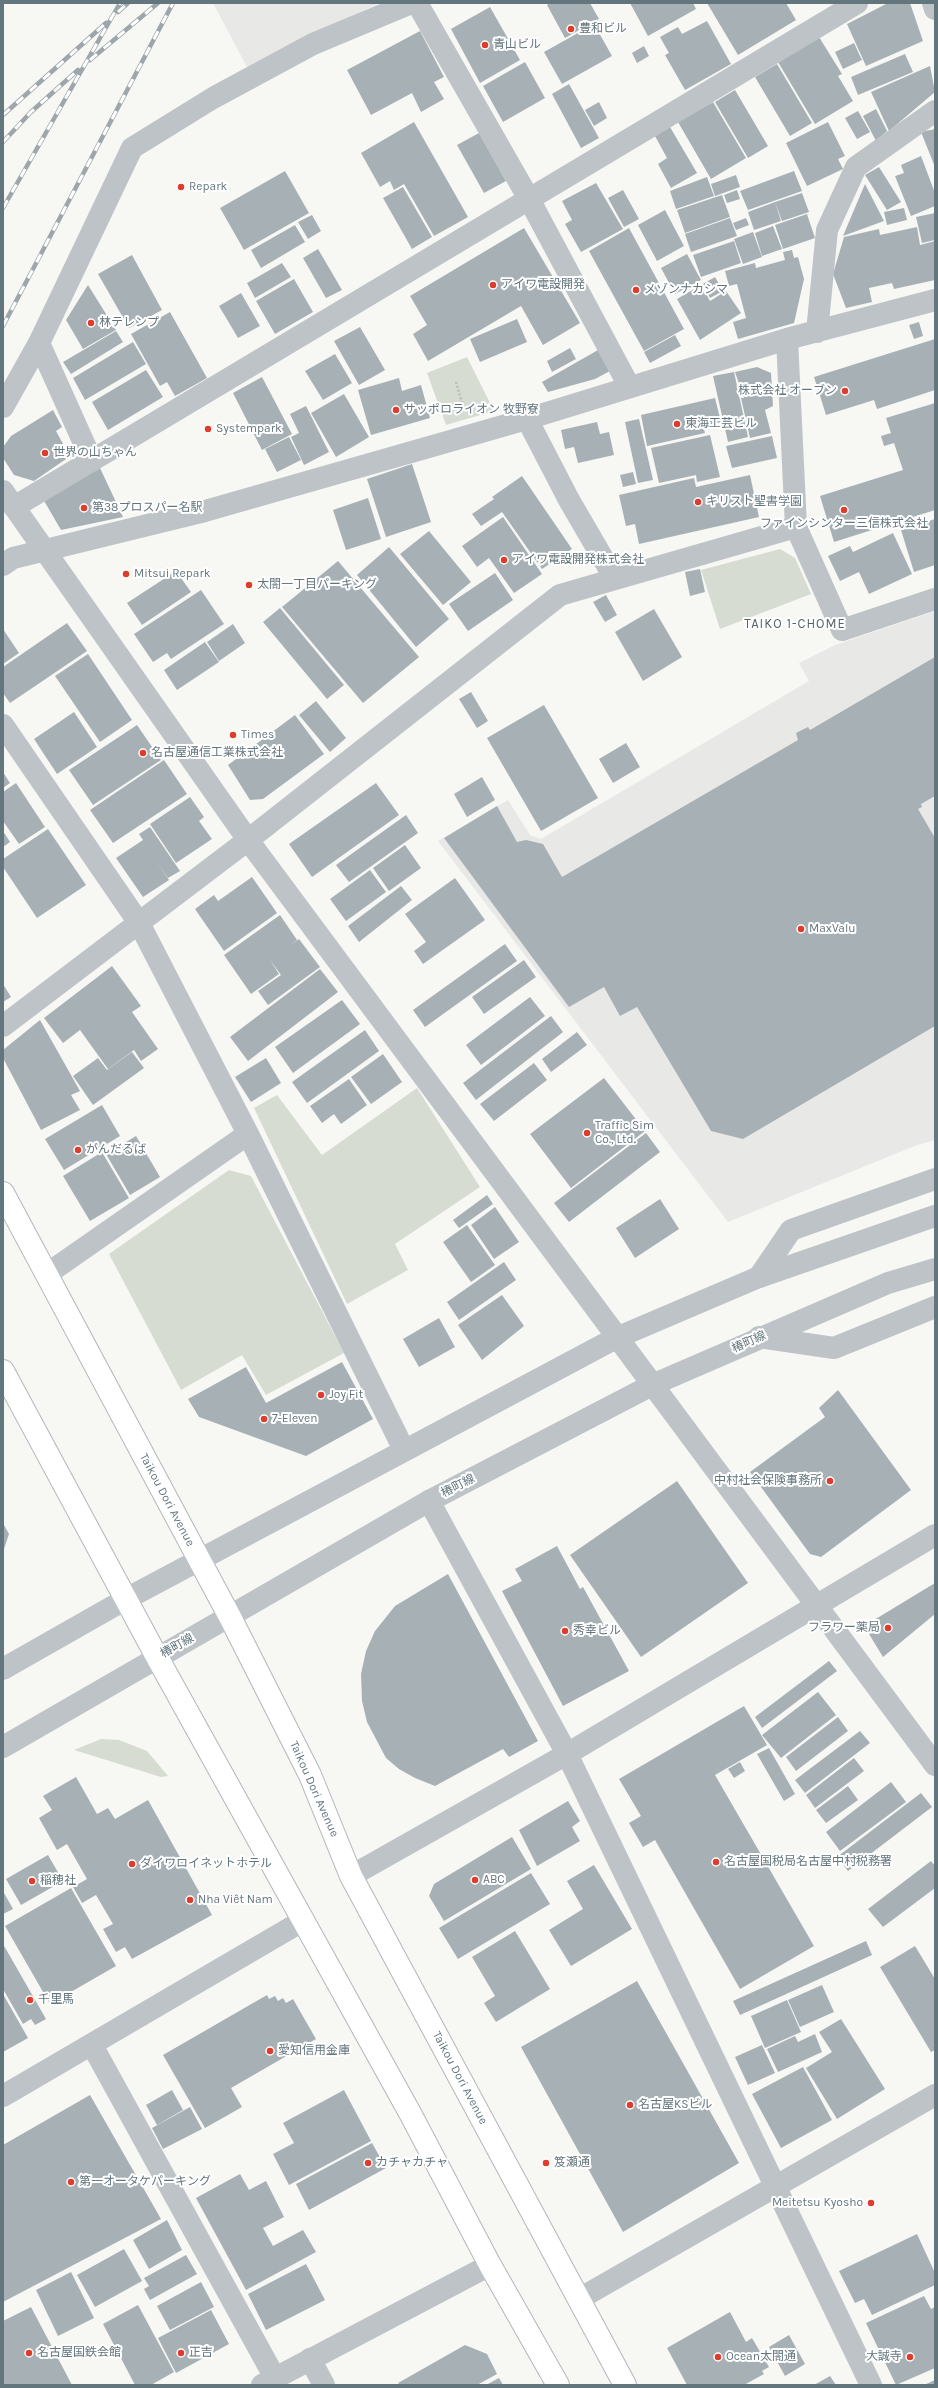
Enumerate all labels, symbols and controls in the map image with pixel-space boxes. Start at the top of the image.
place label: 豊和ビル [579,22,627,36]
marker: 豊和ビル [566,24,576,34]
place label: 青山ビル [493,38,541,52]
marker: 青山ビル [480,40,490,50]
place label: Repark [189,180,227,194]
marker: Repark [176,182,186,192]
place label: アイワ電設開発 [501,278,585,292]
marker: アイワ電設開発 [488,280,498,290]
place label: メゾンナカシマ [644,283,728,297]
marker: メゾンナカシマ [631,285,641,295]
place label: 林テレンプ [99,316,159,330]
marker: 林テレンプ [86,318,96,328]
place label: 株式会社 オーブン [738,384,837,398]
marker: 株式会社 オーブン [840,386,850,396]
place label: サッポロライオン 牧野寮 [404,403,539,417]
marker: サッポロライオン 牧野寮 [391,405,401,415]
place label: 東海工芸ビル [685,417,757,431]
marker: 東海工芸ビル [672,419,682,429]
place label: Systempark [216,422,282,436]
marker: Systempark [203,424,213,434]
place label: 世界の山ちゃん [53,446,137,460]
marker: 世界の山ちゃん [40,448,50,458]
place label: キリスト聖書学園 [706,495,802,509]
marker: キリスト聖書学園 [693,497,703,507]
place label: 第38プロスパー名駅 [92,501,202,515]
marker: 第38プロスパー名駅 [79,503,89,513]
marker: ファインシンター三信株式会社 [839,505,849,515]
place label: ファインシンター三信株式会社 [760,517,928,531]
place label: アイワ電設開発株式会社 [512,553,644,567]
marker: アイワ電設開発株式会社 [499,555,509,565]
place label: Mitsui Repark [134,567,210,581]
marker: Mitsui Repark [121,569,131,579]
place label: 太閤一丁目パーキング [257,578,377,592]
marker: 太閤一丁目パーキング [244,580,254,590]
district label: TAIKO 1-CHOME [744,616,846,632]
place label: Times [241,728,274,742]
marker: Times [228,730,238,740]
place label: 名古屋通信工業株式会社 [151,746,283,760]
marker: 名古屋通信工業株式会社 [138,748,148,758]
place label: MaxValu [809,922,856,936]
marker: MaxValu [796,924,806,934]
place label: Traffic Sim Co., Ltd. [595,1119,654,1147]
marker: Traffic Sim Co., Ltd. [582,1128,592,1138]
place label: がんだるば [86,1143,146,1157]
marker: がんだるば [73,1145,83,1155]
street label: 椿町線 [730,1328,768,1356]
place label: Joy Fit [329,1388,363,1402]
marker: Joy Fit [316,1390,326,1400]
place label: 7-Eleven [272,1412,318,1426]
marker: 7-Eleven [259,1414,269,1424]
street label: Taikou Dori Avenue [136,1451,198,1549]
street label: 椿町線 [439,1471,477,1501]
place label: 中村社会保険事務所 [714,1474,822,1488]
marker: 中村社会保険事務所 [825,1476,835,1486]
place label: フラワー薬局 [808,1621,880,1635]
marker: フラワー薬局 [883,1623,893,1633]
place label: 秀幸ビル [573,1624,621,1638]
marker: 秀幸ビル [560,1626,570,1636]
street label: 椿町線 [158,1631,196,1661]
street label: Taikou Dori Avenue [286,1739,342,1839]
place label: 名古屋国税局名古屋中村税務署 [724,1855,892,1869]
place label: ダイワロイネットホテル [140,1857,272,1871]
marker: 名古屋国税局名古屋中村税務署 [711,1857,721,1867]
marker: ダイワロイネットホテル [127,1859,137,1869]
place label: ABC [483,1873,505,1887]
place label: 稲穂社 [40,1874,76,1888]
marker: ABC [470,1875,480,1885]
marker: 稲穂社 [27,1876,37,1886]
place label: Nha Viêt Nam [198,1893,273,1907]
marker: Nha Viêt Nam [185,1895,195,1905]
place label: 千里馬 [38,1993,74,2007]
marker: 千里馬 [25,1995,35,2005]
street label: Taikou Dori Avenue [429,2029,491,2127]
place label: 愛知信用金庫 [278,2044,350,2058]
marker: 愛知信用金庫 [265,2046,275,2056]
place label: 名古屋KSビル [638,2098,713,2112]
marker: 名古屋KSビル [625,2100,635,2110]
place label: カチャカチャ [376,2156,448,2170]
place label: 笈瀬通 [554,2156,590,2170]
marker: カチャカチャ [363,2158,373,2168]
marker: 笈瀬通 [541,2158,551,2168]
place label: 第一オータケパーキング [79,2175,211,2189]
marker: 第一オータケパーキング [66,2177,76,2187]
place label: Meitetsu Kyosho [772,2196,863,2210]
marker: Meitetsu Kyosho [866,2198,876,2208]
place label: 名古屋国鉄会館 [37,2346,121,2360]
place label: 正吉 [189,2346,213,2360]
marker: 名古屋国鉄会館 [24,2348,34,2358]
marker: 正吉 [176,2348,186,2358]
place label: Ocean太閤通 [726,2350,796,2364]
place label: 大誠寺 [866,2350,902,2364]
marker: Ocean太閤通 [713,2352,723,2362]
marker: 大誠寺 [905,2352,915,2362]

